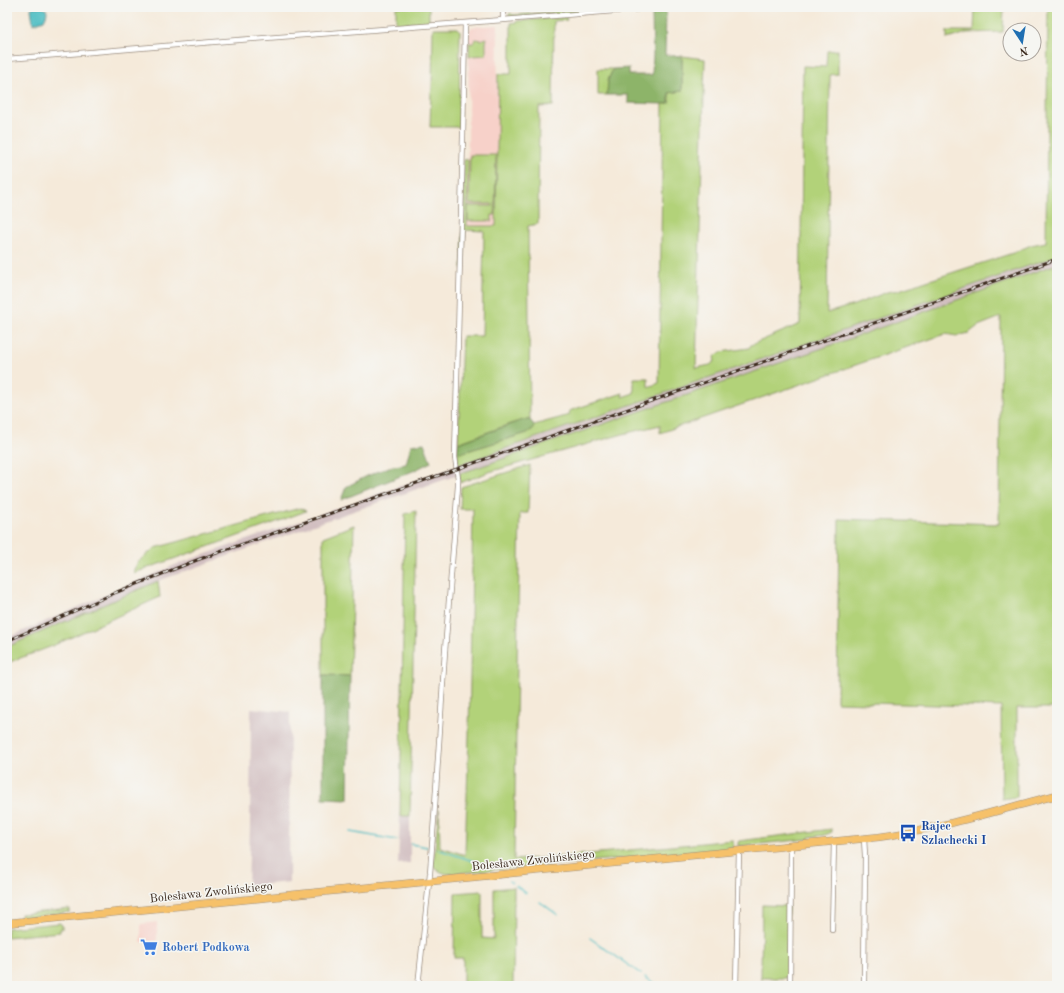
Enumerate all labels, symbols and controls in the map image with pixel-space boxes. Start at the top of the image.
north arrow [1002,22,1042,62]
text: N [1018,44,1029,57]
place label: Rajec Szlachecki I [921,821,986,847]
bus stop icon: Rajec Szlachecki I [898,823,918,843]
street label: Bolesława Zwolińskiego [471,849,595,873]
street label: Bolesława Zwolińskiego [149,881,273,905]
supermarket icon: Robert Podkowa [139,937,159,957]
place label: Robert Podkowa [162,942,250,954]

